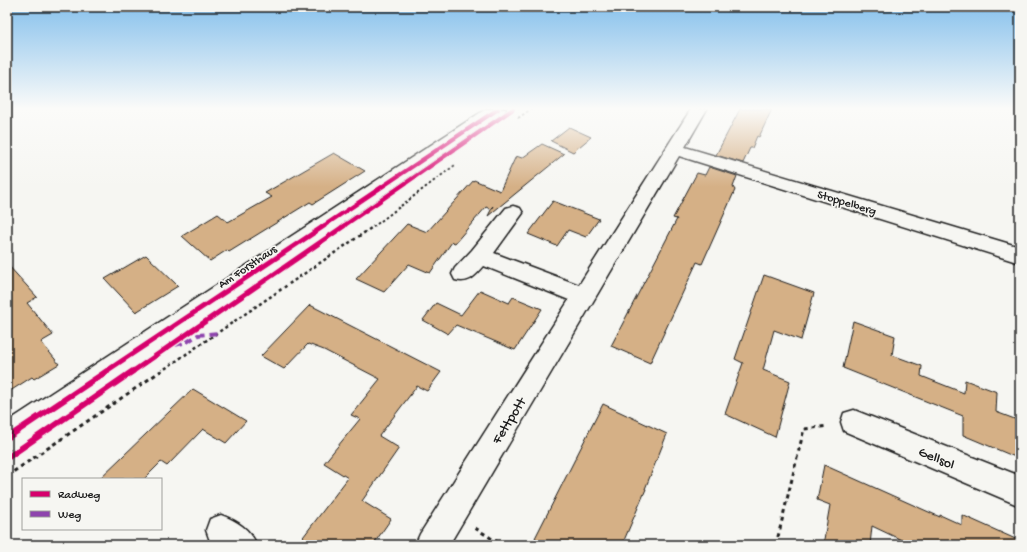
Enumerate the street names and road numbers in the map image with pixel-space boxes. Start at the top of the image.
street label: Stoppelberg [815,188,878,220]
street label: Am Forsthaus [216,243,281,292]
street label: Fettpott [489,394,532,448]
street label: Gellsol [915,444,957,474]

